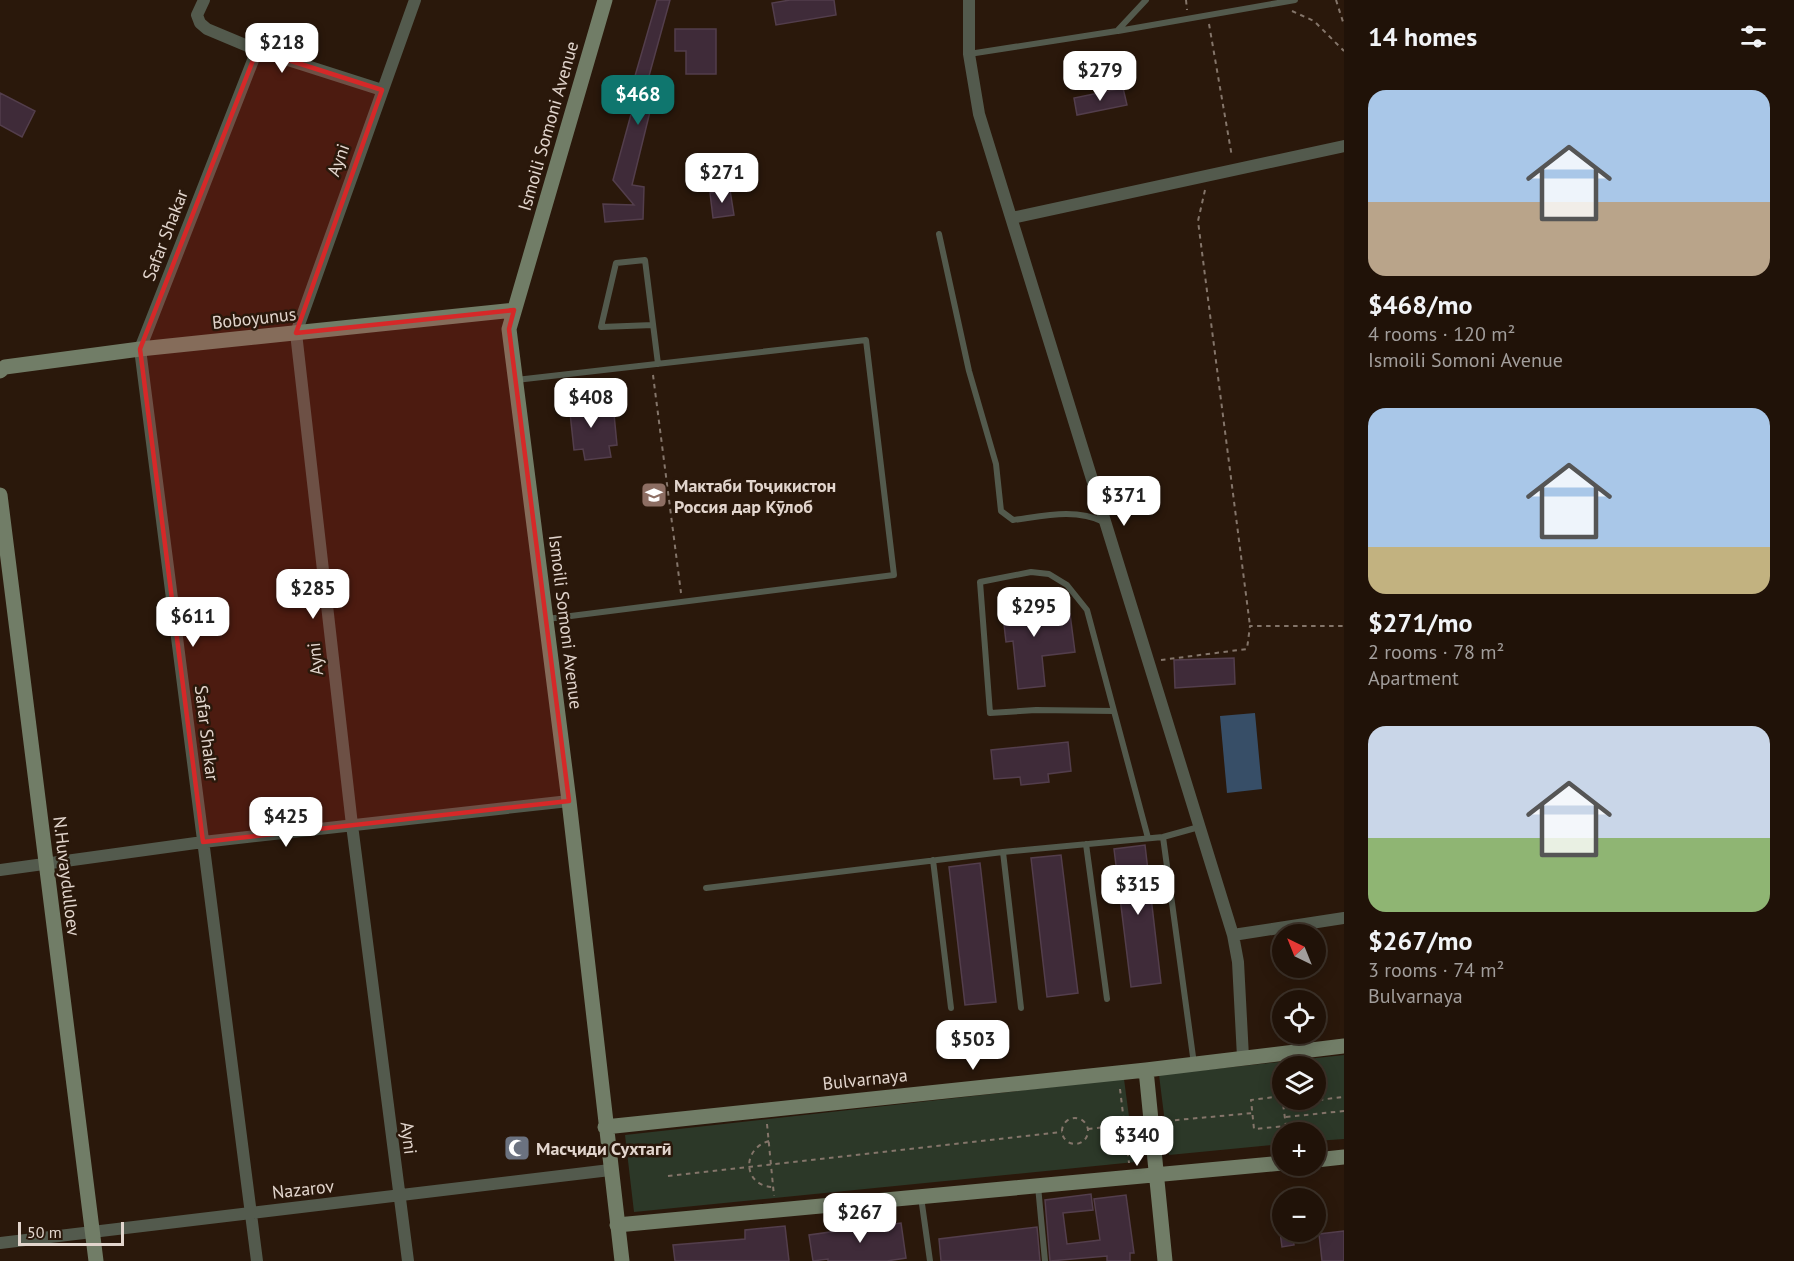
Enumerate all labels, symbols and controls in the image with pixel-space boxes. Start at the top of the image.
text: 14 homes [1368,20,1477,53]
icon: filters [1737,20,1770,53]
pin: $218 [246,23,318,74]
text: $218 [259,29,305,55]
street label: Ismoili Somoni Avenue [513,39,583,213]
pin: $279 [1064,51,1136,102]
text: $279 [1077,57,1123,83]
pin: $468 [602,75,674,126]
text: $468 [615,81,661,107]
icon: home [1515,129,1623,237]
street label: Ayni [322,141,354,179]
pin: $271 [686,153,758,204]
text: $271 [699,159,745,185]
street label: Safar Shakar [137,186,193,284]
text: $468/mo [1368,288,1472,321]
street label: Boboyunus [211,302,297,334]
text: 4 rooms · 120 m² [1368,321,1515,347]
text: Ismoili Somoni Avenue [1368,347,1563,373]
pin: $408 [555,378,627,429]
text: $408 [568,384,614,410]
icon: home [1515,447,1623,555]
place label: Мактаби Тоҷикистон Россия дар Кӯлоб [674,474,836,518]
pin: $371 [1088,476,1160,527]
school or university icon: Мактаби Тоҷикистон Россия дар Кӯлоб [639,480,669,510]
text: $371 [1101,482,1147,508]
street label: Ismoili Somoni Avenue [544,534,588,710]
pin: $285 [277,569,349,620]
text: $285 [290,575,336,601]
pin: $295 [998,587,1070,638]
text: $295 [1011,593,1057,619]
pin: $611 [157,597,229,648]
text: $611 [170,603,216,629]
text: $271/mo [1368,606,1472,639]
text: 2 rooms · 78 m² [1368,639,1504,665]
street label: Ayni [302,641,328,677]
text: Apartment [1368,665,1459,691]
street label: Safar Shakar [190,684,224,782]
icon: home [1515,765,1623,873]
pin: $425 [250,797,322,848]
text: $425 [263,803,309,829]
street label: N.Huvaydulloev [48,815,86,938]
pin: $315 [1102,865,1174,916]
text: $315 [1115,871,1161,897]
north arrow [1272,924,1326,978]
map controls [1272,924,1326,1242]
text: $267/mo [1368,924,1472,957]
text: 3 rooms · 74 m² [1368,957,1504,983]
text: Bulvarnaya [1368,983,1463,1009]
button: locate [1272,990,1326,1044]
pin: $503 [937,1020,1009,1071]
text: $503 [950,1026,996,1052]
button: layers [1272,1056,1326,1110]
street label: Bulvarnaya [821,1063,909,1095]
pin: $340 [1101,1116,1173,1167]
street label: Ayni [396,1120,422,1156]
text: $340 [1114,1122,1160,1148]
button: + [1272,1122,1326,1176]
mosque icon: Масҷиди Сухтагӣ [502,1133,532,1163]
place label: Масҷиди Сухтагӣ [536,1137,672,1160]
street label: Nazarov [271,1174,335,1204]
button: − [1272,1188,1326,1242]
pin: $267 [824,1193,896,1244]
text: $267 [837,1199,883,1225]
scale bar [18,1219,124,1246]
text: 50 m [27,1222,62,1242]

